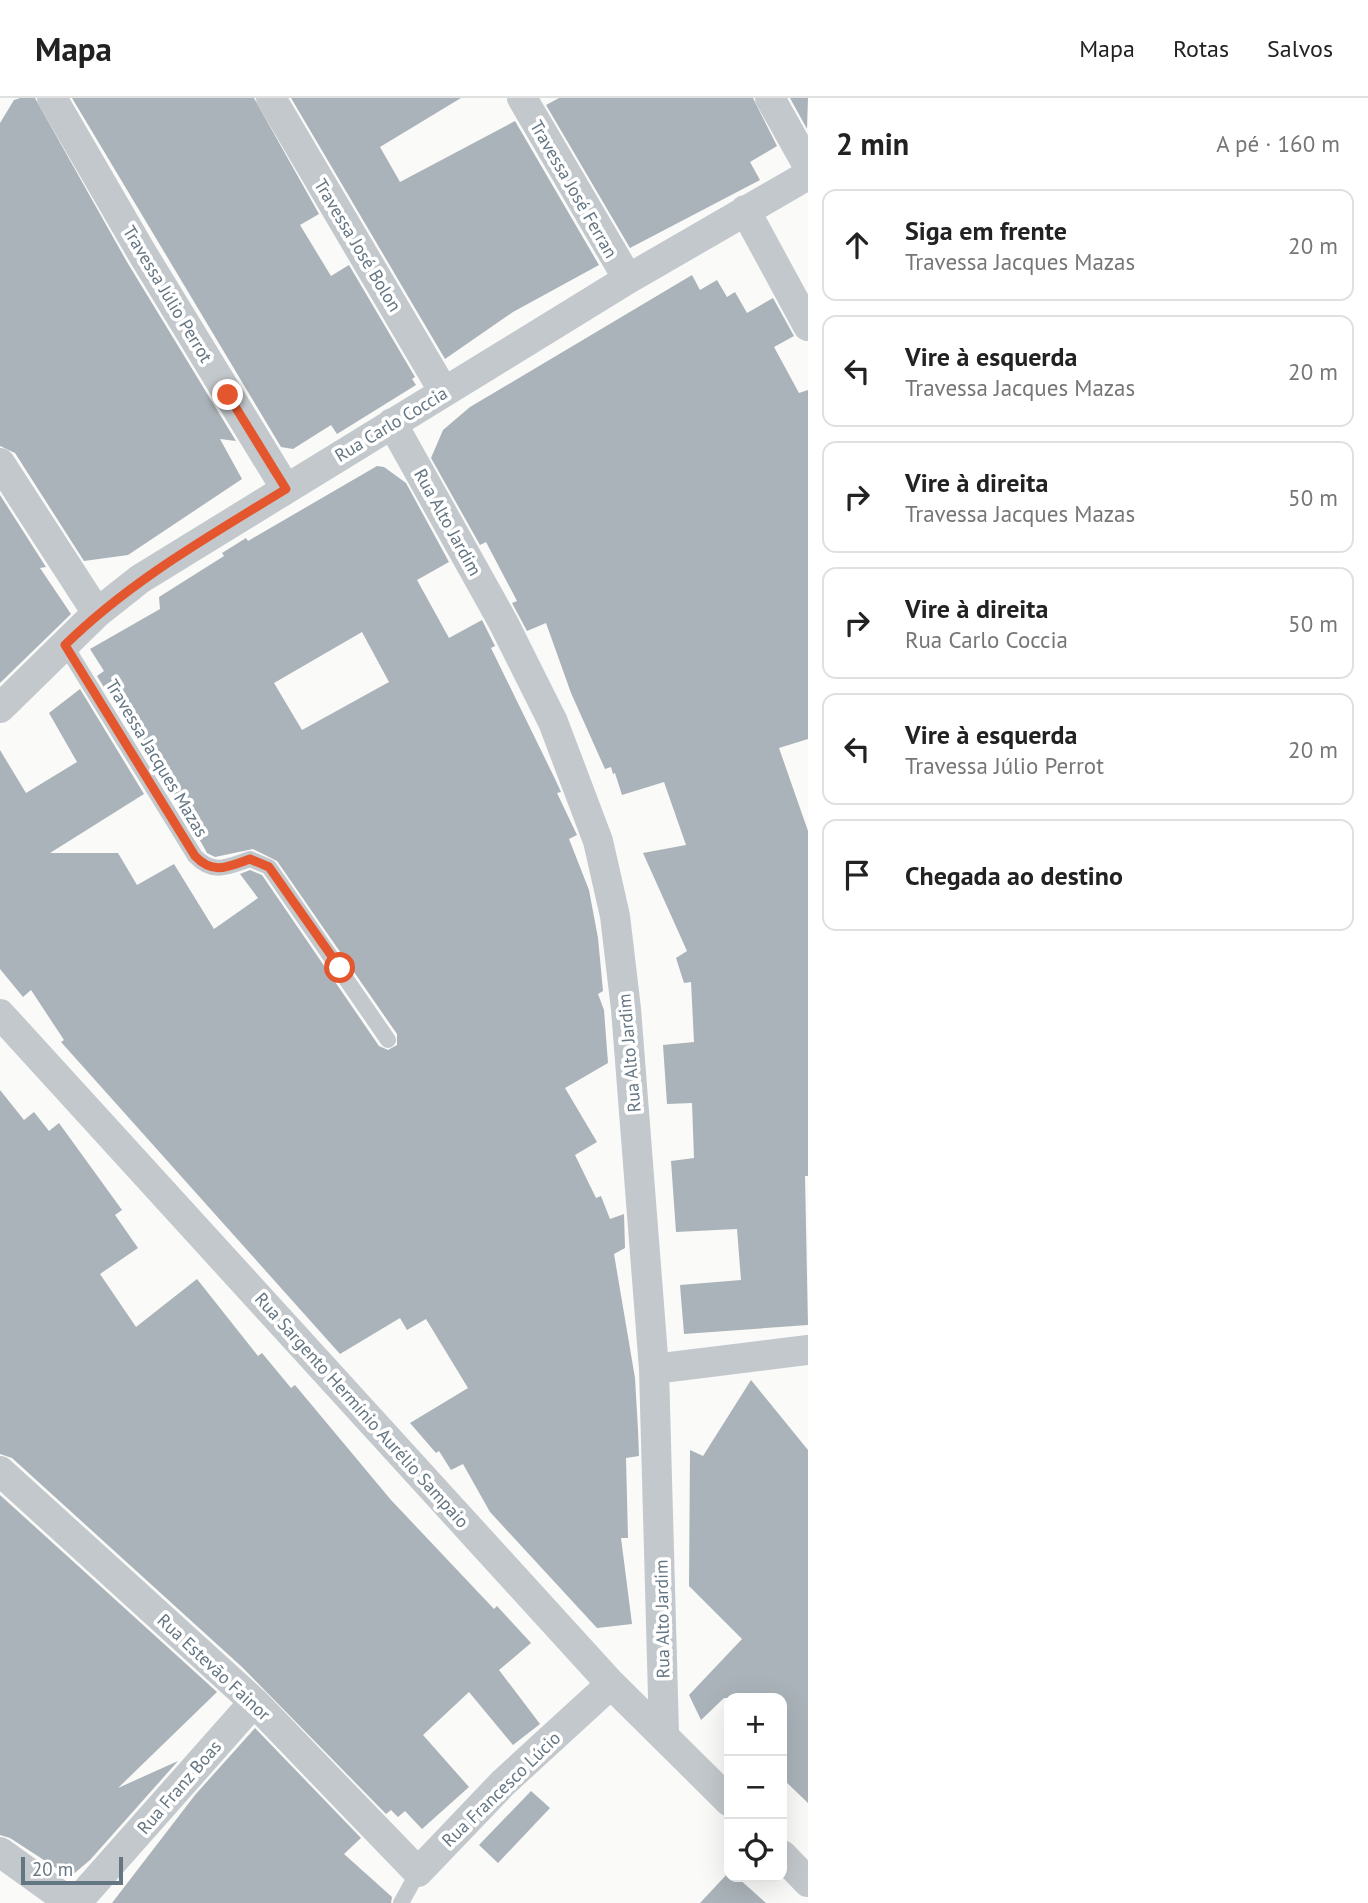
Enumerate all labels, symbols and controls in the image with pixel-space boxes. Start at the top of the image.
text: Mapa [35,27,112,70]
text: Mapa [1079,33,1135,64]
text: Rotas [1173,33,1229,64]
text: Salvos [1267,33,1333,64]
street label: Travessa José Ferran [525,116,623,262]
text: 2 min [836,124,909,163]
text: A pé · 160 m [1216,129,1340,158]
street label: Travessa José Bolon [309,174,407,316]
text: Siga em frente [905,214,1067,247]
street label: Travessa Júlio Perrot [118,221,218,367]
icon: ahead [838,226,876,264]
text: 20 m [1288,231,1338,260]
text: Travessa Jacques Mazas [905,247,1135,276]
text: Vire à esquerda [905,340,1077,373]
icon: left [838,352,876,390]
text: 20 m [1288,357,1338,386]
text: Travessa Jacques Mazas [905,373,1135,402]
route end [212,379,243,410]
street label: Rua Carlo Coccia [330,381,452,467]
street label: Rua Alto Jardim [409,464,487,580]
text: Vire à direita [905,466,1048,499]
icon: right [838,478,876,516]
text: 50 m [1288,483,1338,512]
text: Travessa Jacques Mazas [905,499,1135,528]
text: Vire à direita [905,592,1048,625]
icon: right [838,604,876,642]
text: 50 m [1288,609,1338,638]
text: Rua Carlo Coccia [905,625,1068,654]
street label: Travessa Jacques Mazas [101,675,213,841]
text: Vire à esquerda [905,718,1077,751]
icon: left [838,730,876,768]
text: 20 m [1288,735,1338,764]
text: Travessa Júlio Perrot [905,751,1104,780]
icon: arrive [838,856,876,894]
text: Chegada ao destino [905,859,1123,892]
route start [324,952,355,983]
street label: Rua Alto Jardim [612,993,646,1113]
street label: Rua Sargento Hermínio Aurélio Sampaio [250,1287,474,1533]
street label: Rua Alto Jardim [649,1559,675,1679]
street label: Rua Estevão Fainor [153,1609,275,1725]
map controls [724,1693,787,1882]
button: + [724,1693,787,1756]
street label: Rua Francesco Lúcio [437,1726,565,1852]
street label: Rua Franz Boas [132,1735,226,1839]
button: − [724,1756,787,1819]
button: locate [724,1819,787,1882]
scale bar [21,1854,122,1886]
text: 20 m [32,1857,73,1881]

